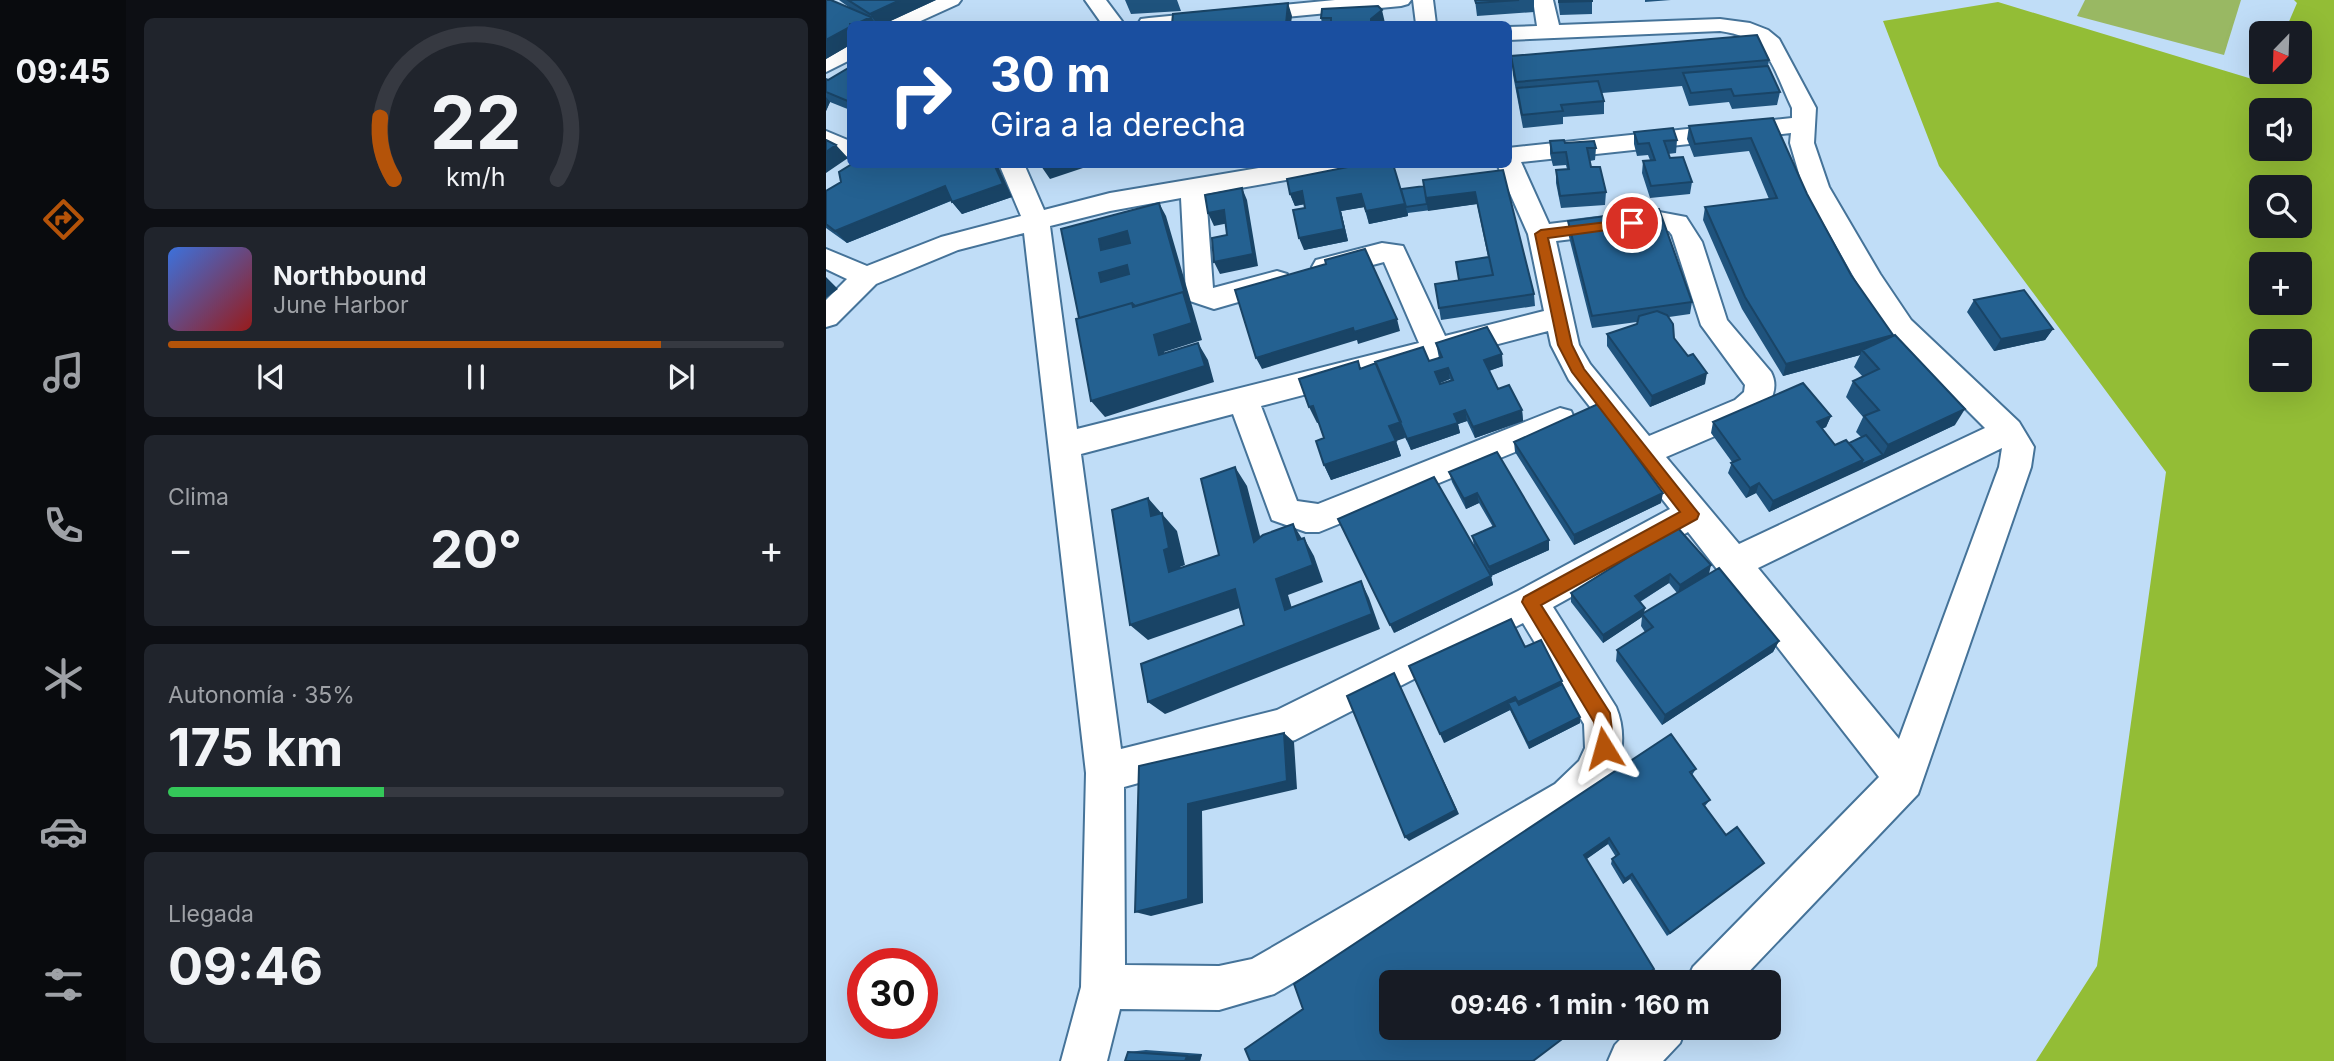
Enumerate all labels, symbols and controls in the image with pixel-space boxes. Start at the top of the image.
north arrow [2249,21,2312,84]
map controls [2249,21,2312,392]
text: 30 m [990,45,1111,104]
icon: right [875,49,966,140]
text: 09:45 [15,52,111,91]
text: 22 [430,79,522,168]
button: sound [2249,98,2312,161]
text: Gira a la derecha [990,105,1246,144]
text: km/h [446,162,506,192]
button: search [2249,175,2312,238]
pin [1602,193,1662,253]
icon: directions [39,195,88,244]
icon: arrive [1613,204,1651,242]
button: + [2249,252,2312,315]
text: Northbound [273,260,427,291]
text: June Harbor [273,291,409,319]
button: − [2249,329,2312,392]
icon: music [39,348,88,397]
icon: previous [252,358,290,396]
icon: pause [457,358,495,396]
icon: next [662,358,700,396]
text: Clima [168,483,229,511]
icon: phone [39,501,88,550]
text: 20° [430,518,522,581]
text: − [168,526,193,572]
text: + [759,526,784,572]
icon: climate [39,654,88,703]
text: Autonomía · 35% [168,681,355,709]
position arrow [1567,711,1641,785]
text: 175 km [168,716,343,779]
icon: car [39,807,88,856]
text: Llegada [168,900,254,928]
text: 09:46 [168,935,323,998]
speed limit sign: 30 [847,948,938,1039]
icon: filters [39,960,88,1009]
text: 09:46 · 1 min · 160 m [1450,989,1710,1020]

